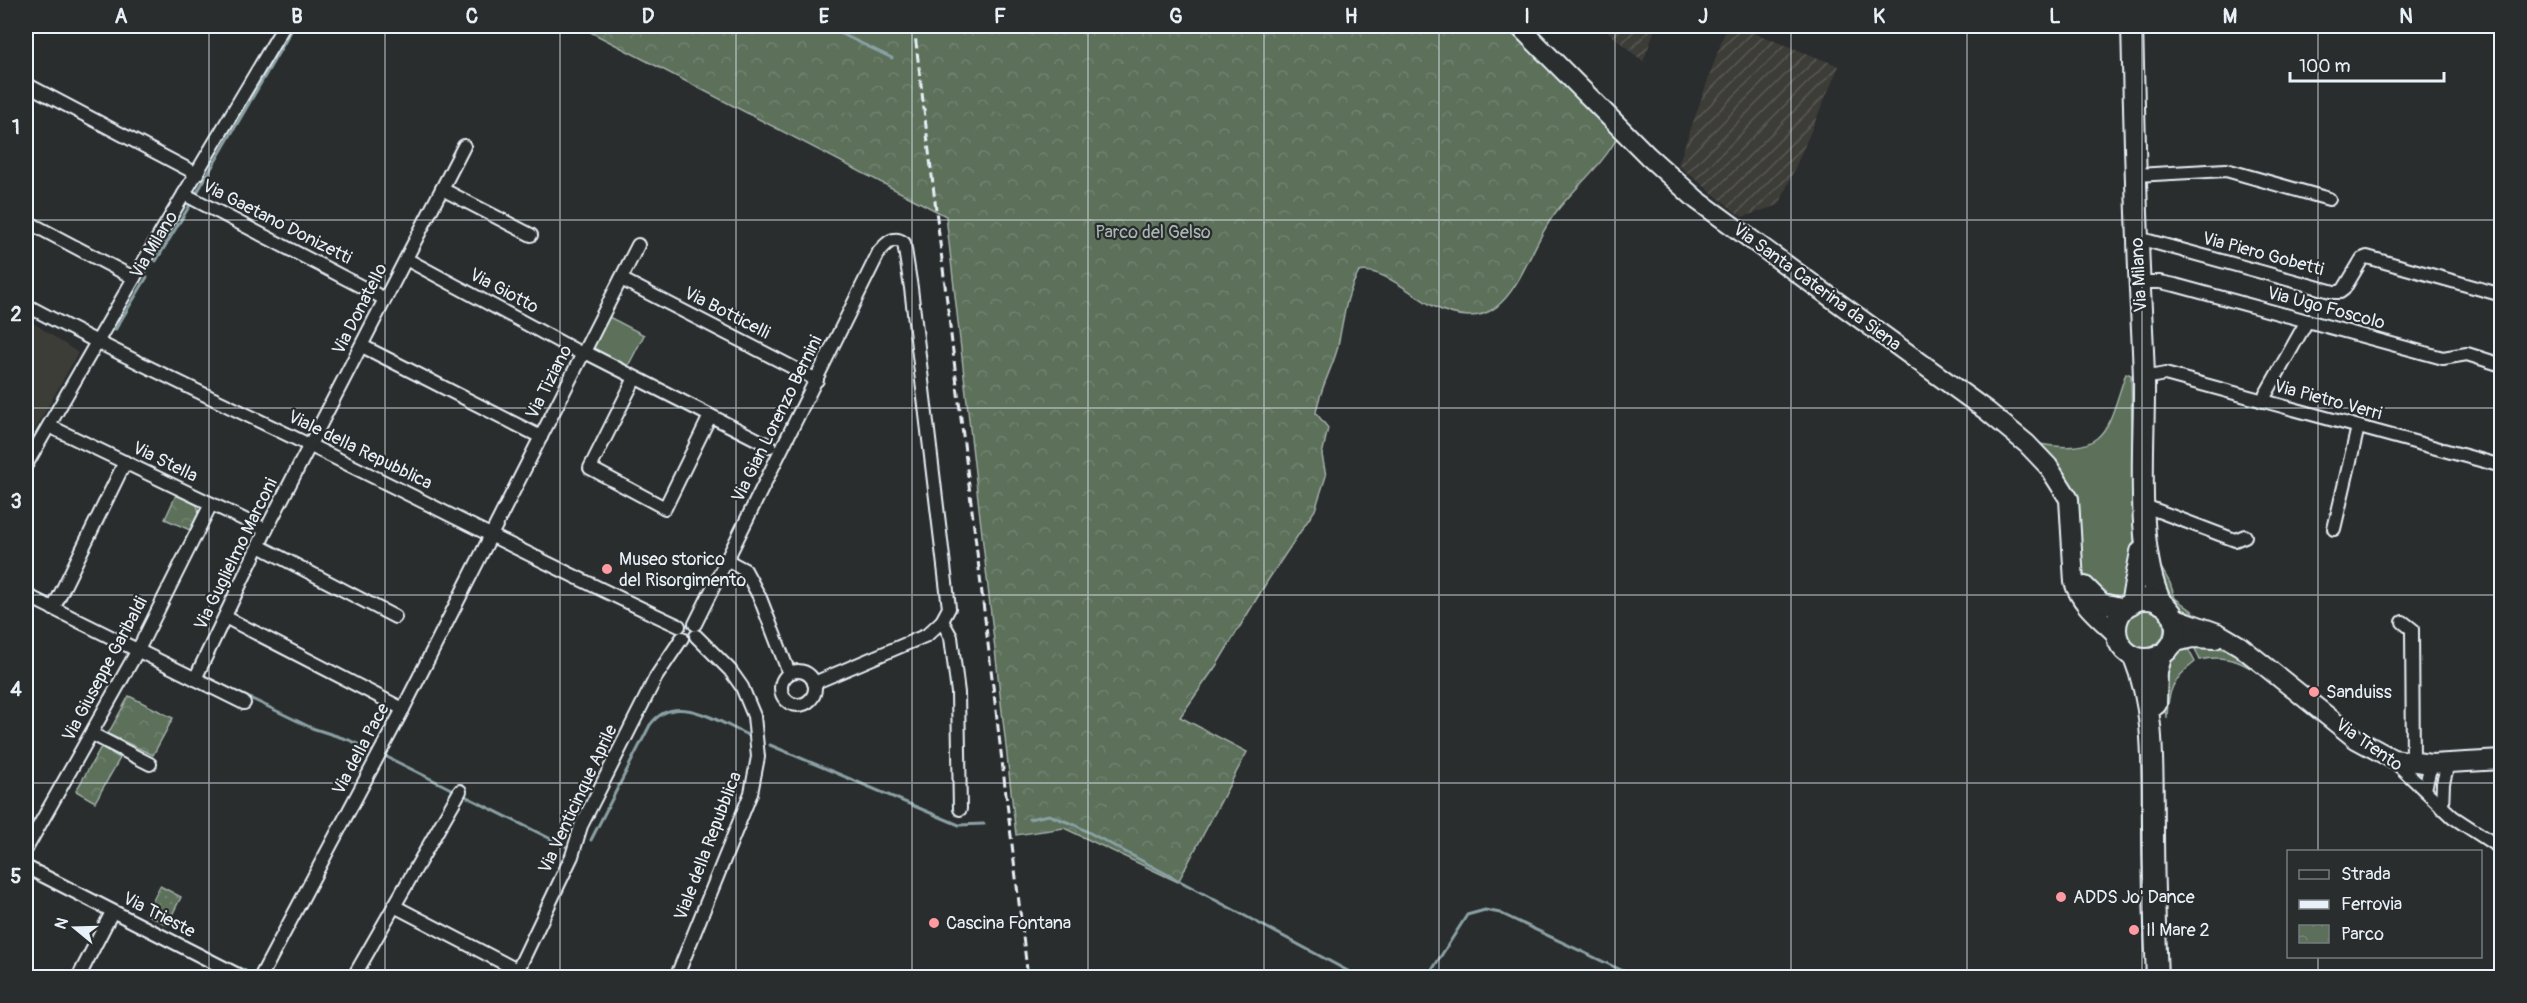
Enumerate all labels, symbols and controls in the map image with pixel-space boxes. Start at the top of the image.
text: A [115,4,128,29]
text: B [291,4,303,29]
text: C [466,4,478,29]
text: D [642,4,655,29]
text: E [819,4,830,29]
text: F [994,4,1006,29]
text: G [1169,4,1183,29]
text: H [1345,4,1358,29]
text: I [1524,4,1530,29]
text: J [1698,4,1708,29]
text: K [1873,4,1885,29]
text: L [2049,4,2061,29]
text: M [2223,4,2237,29]
text: N [2399,4,2413,29]
scale bar [2290,45,2444,83]
text: 100 m [2299,55,2351,78]
text: 1 [12,115,20,140]
street label: Via Gaetano Donizetti [198,174,356,270]
street label: Via Milano [125,207,183,283]
street label: Via Santa Caterina da Siena [1728,218,1906,356]
park label: Parco del Gelso [1095,221,1211,244]
street label: Via Piero Gobetti [2200,227,2326,281]
street label: Via Milano [2126,237,2152,313]
street label: Via Donatello [327,259,393,359]
street label: Via Giotto [465,263,543,319]
street label: Via Ugo Foscolo [2264,281,2388,335]
street label: Via Botticelli [680,282,774,344]
text: 2 [10,302,22,327]
street label: Via Gian Lorenzo Bernini [727,332,827,506]
street label: Via Tiziano [521,341,578,423]
street label: Via Pietro Verri [2271,375,2385,425]
street label: Viale della Repubblica [284,405,436,495]
street label: Via Stella [129,436,201,488]
street label: Via Guglielmo Marconi [189,474,283,634]
text: 3 [10,489,22,514]
place label: Museo storico del Risorgimento [619,548,746,592]
marker: Museo storico del Risorgimento [600,562,614,576]
street label: Via Giuseppe Garibaldi [57,593,153,745]
text: 4 [10,677,22,702]
place label: Sanduiss [2326,681,2392,704]
marker: Sanduiss [2307,685,2321,699]
street label: Via della Pace [327,699,395,799]
street label: Via Trento [2331,713,2407,777]
street label: Via Venticinque Aprile [533,721,623,877]
street label: Viale della Repubblica [669,768,747,924]
legend [2287,850,2482,958]
text: Strada [2341,863,2391,886]
text: 5 [11,864,22,889]
place label: ADDS Jo' Dance [2073,886,2195,909]
street label: Via Trieste [119,887,199,943]
marker: ADDS Jo' Dance [2054,890,2068,904]
text: Ferrovia [2341,893,2402,916]
north arrow [45,898,105,958]
place label: Cascina Fontana [946,912,1071,935]
text: N [51,915,73,932]
marker: Cascina Fontana [927,916,941,930]
place label: Il Mare 2 [2146,919,2210,942]
marker: Il Mare 2 [2127,923,2141,937]
text: Parco [2341,923,2384,946]

